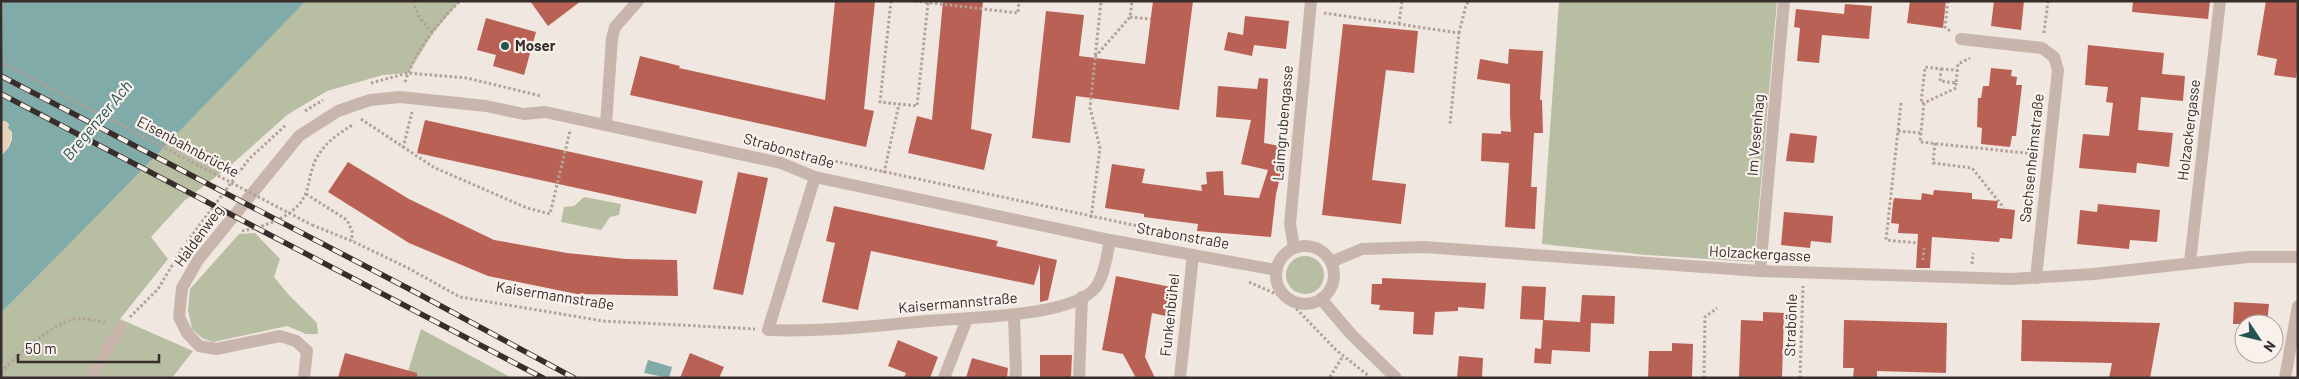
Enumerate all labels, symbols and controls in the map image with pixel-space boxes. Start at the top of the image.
place label: Moser [515,36,556,54]
marker: Moser [499,40,511,52]
street label: Laimgrubengasse [1268,64,1296,181]
water label: Bregenzer Ach [58,76,135,163]
street label: Holzackergasse [2173,78,2203,182]
street label: Sachsenheimstraße [2015,92,2047,223]
street label: Im Vesenhag [1742,93,1768,177]
street label: Eisenbahnbrücke [134,112,243,181]
street label: Strabonstraße [742,128,837,172]
street label: Haldenweg [170,201,227,270]
street label: Strabonstraße [1135,218,1231,252]
street label: Holzackergasse [1709,241,1811,265]
street label: Funkenbühel [1156,272,1182,357]
street label: Kaisermannstraße [495,277,616,313]
street label: Kaisermannstraße [898,288,1018,316]
street label: Strabönle [1780,293,1800,357]
north arrow [2234,314,2284,364]
scale bar [18,332,159,364]
text: N [2260,338,2280,355]
text: 50 m [25,339,57,357]

